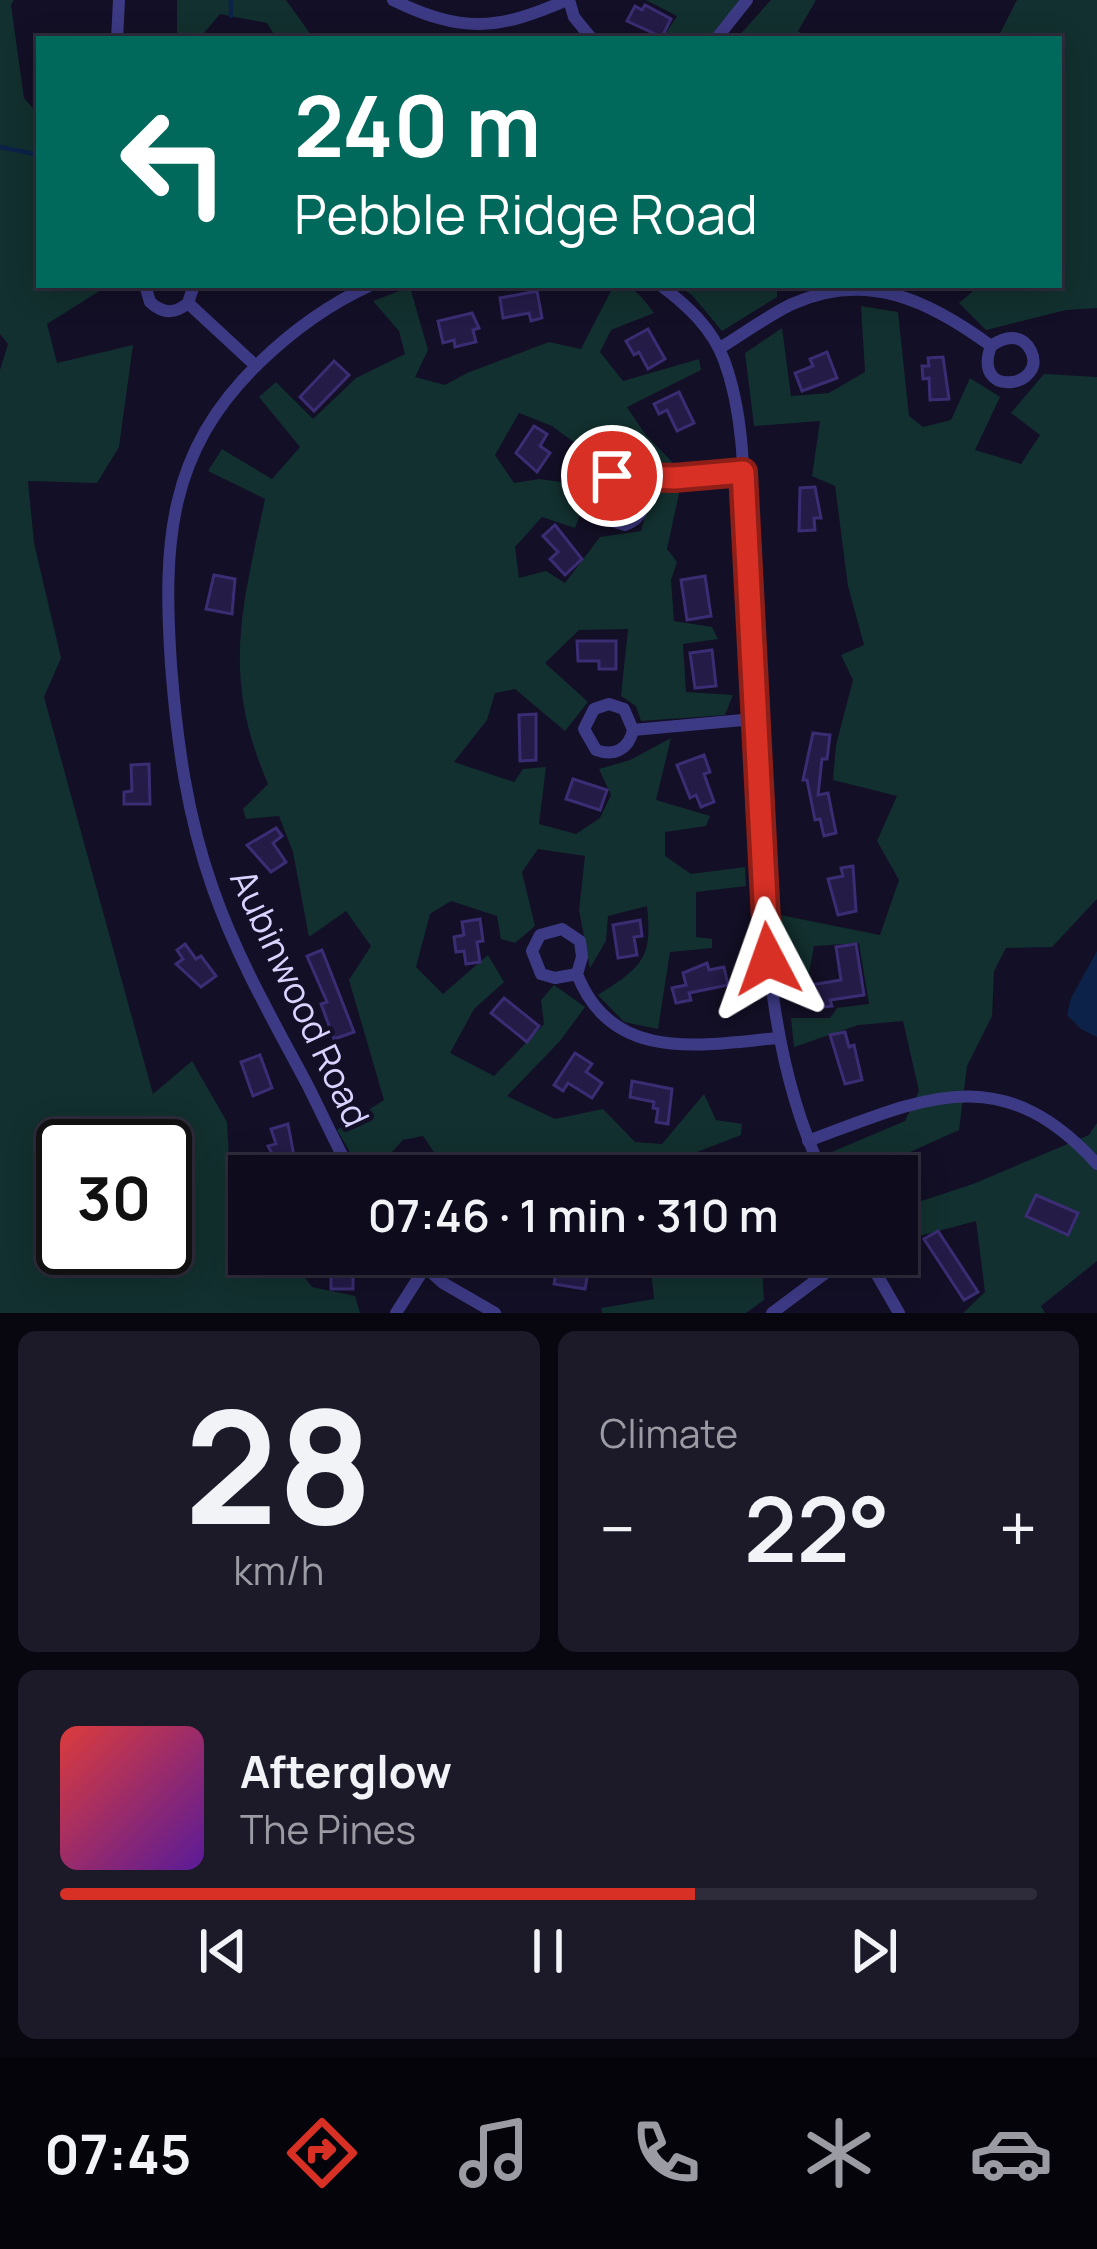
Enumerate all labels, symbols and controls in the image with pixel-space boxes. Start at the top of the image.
text: 240 m [294,67,541,182]
icon: left [96,84,252,240]
text: Pebble Ridge Road [294,176,758,250]
pin [561,425,663,527]
icon: arrive [579,443,645,509]
street label: Aubinwood Road [219,861,382,1134]
position arrow [705,896,831,1022]
speed limit sign: 30 [36,1119,192,1275]
text: 07:46 · 1 min · 310 m [368,1184,778,1246]
text: 28 [185,1358,373,1571]
text: Climate [600,1406,738,1460]
text: 22° [744,1466,890,1589]
text: − [600,1483,635,1573]
text: + [999,1483,1037,1573]
text: km/h [233,1543,324,1597]
text: Afterglow [240,1740,452,1802]
text: The Pines [240,1802,416,1856]
icon: previous [190,1918,256,1984]
icon: pause [515,1918,581,1984]
icon: next [841,1918,907,1984]
icon: directions [280,2111,364,2195]
icon: music [452,2111,536,2195]
icon: phone [624,2111,708,2195]
icon: climate [797,2111,881,2195]
icon: car [969,2111,1053,2195]
text: 07:45 [44,2116,191,2190]

